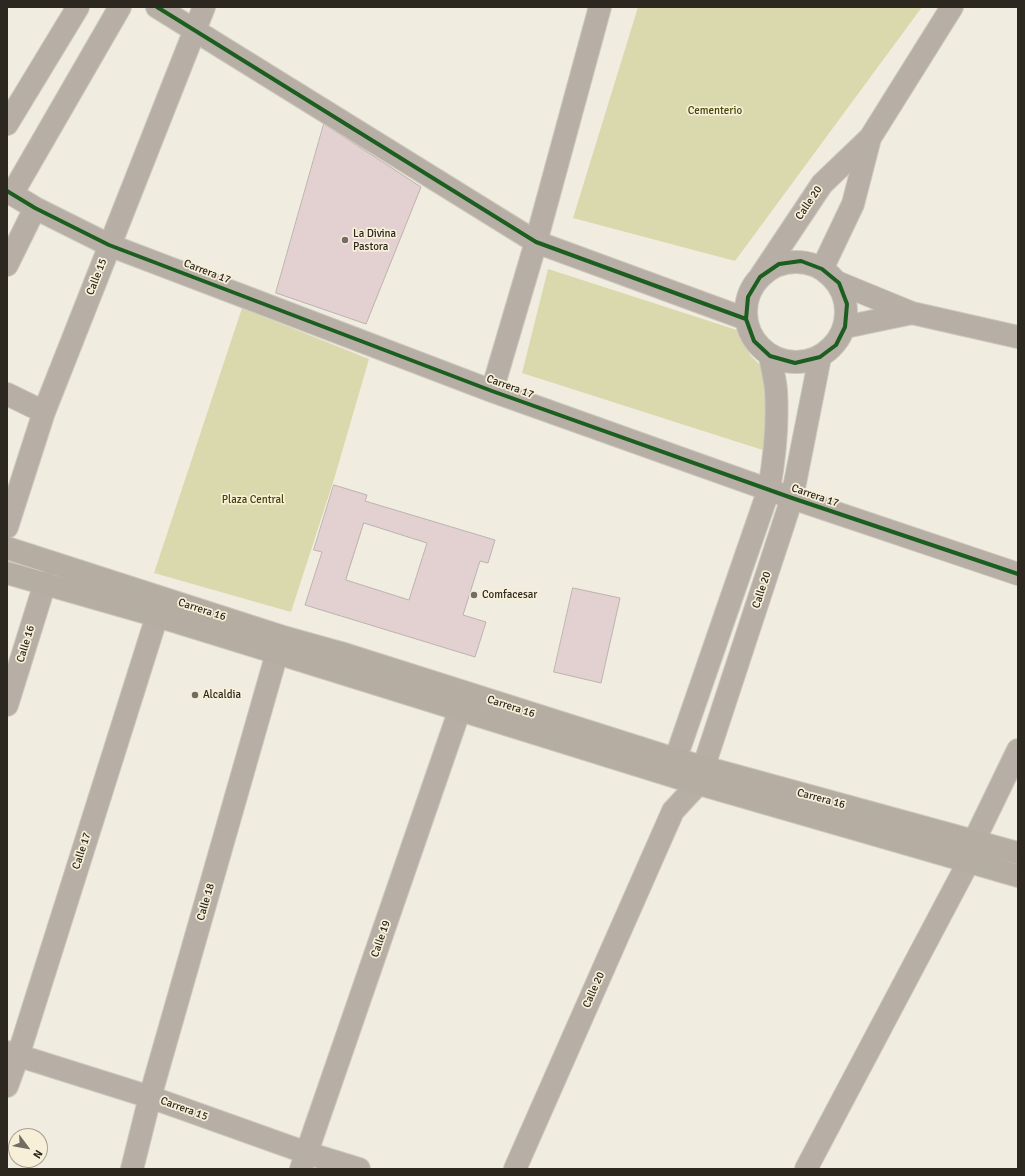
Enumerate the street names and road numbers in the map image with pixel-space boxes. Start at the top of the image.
street label: Calle 20 [793,183,825,223]
street label: Calle 15 [84,257,110,297]
street label: Carrera 17 [182,257,232,287]
street label: Carrera 17 [485,372,535,402]
street label: Carrera 17 [790,482,840,510]
street label: Calle 20 [750,570,774,610]
street label: Carrera 16 [176,596,228,624]
street label: Calle 16 [14,624,38,664]
street label: Carrera 16 [485,693,537,721]
street label: Carrera 16 [795,786,847,812]
street label: Calle 17 [70,831,94,871]
street label: Calle 18 [194,882,218,922]
street label: Calle 19 [369,919,393,959]
street label: Calle 20 [580,970,608,1010]
street label: Carrera 15 [159,1094,209,1124]

